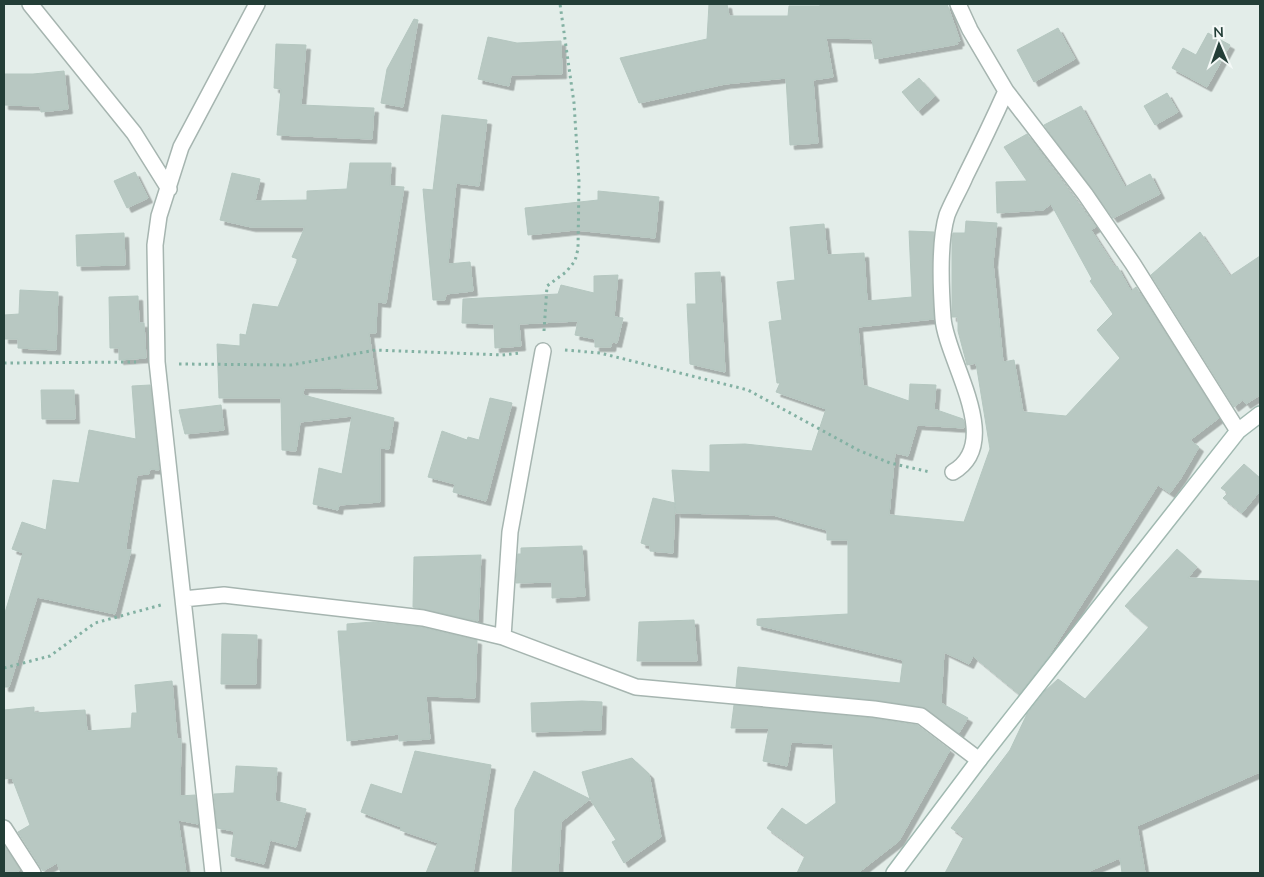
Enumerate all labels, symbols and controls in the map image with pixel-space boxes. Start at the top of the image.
north arrow [1194,20,1244,70]
text: N [1213,23,1224,42]

